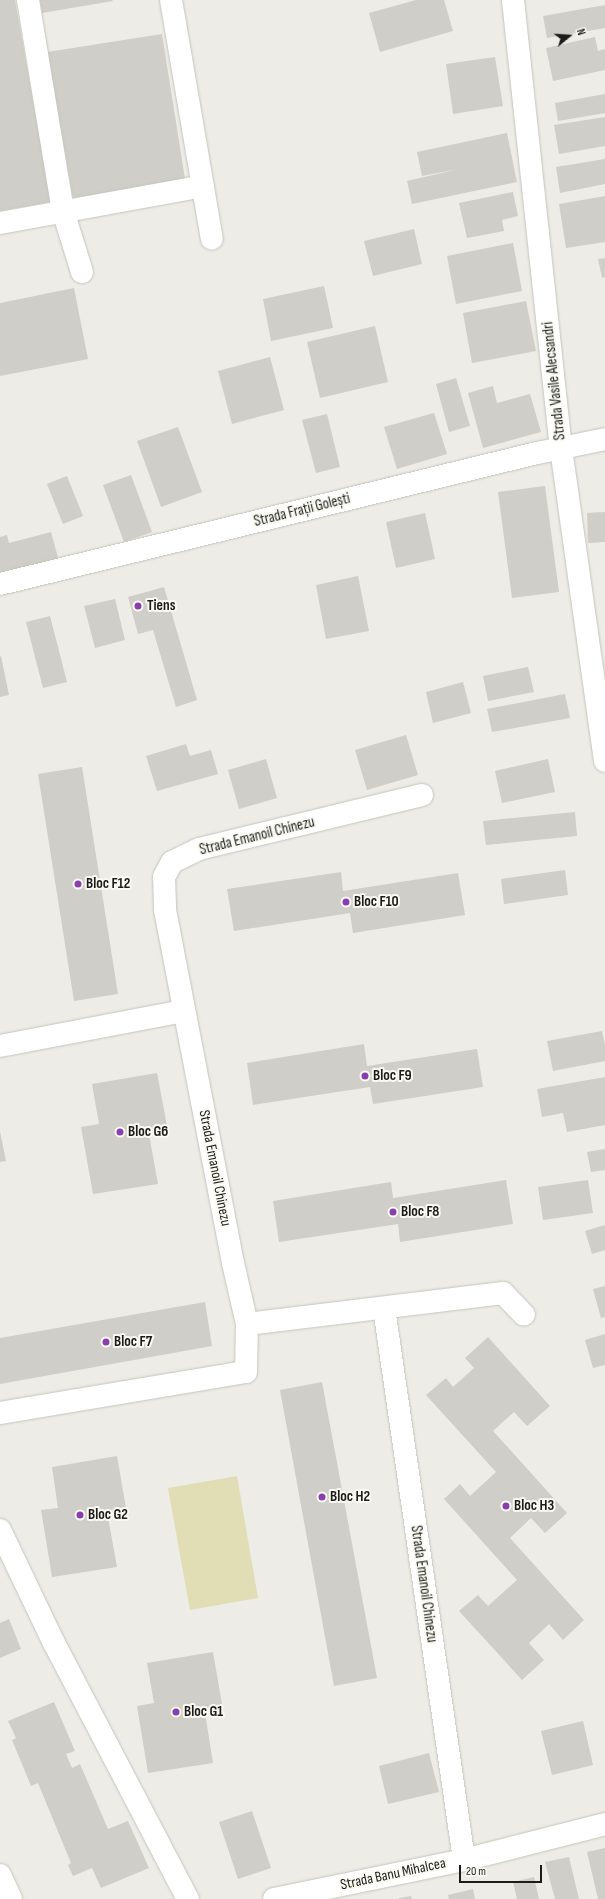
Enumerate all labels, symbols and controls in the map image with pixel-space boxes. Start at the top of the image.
north arrow [549,16,589,56]
text: N [574,27,588,37]
street label: Strada Vasile Alecsandri [539,321,569,441]
street label: Strada Frații Golești [252,489,352,531]
place label: Tiens [147,597,175,615]
marker: Tiens [132,600,144,612]
street label: Strada Emanoil Chinezu [198,813,316,859]
place label: Bloc F12 [86,875,130,893]
marker: Bloc F12 [73,879,83,889]
place label: Bloc F10 [354,893,399,911]
marker: Bloc F10 [341,897,351,907]
place label: Bloc F9 [373,1067,412,1085]
marker: Bloc F9 [360,1071,370,1081]
street label: Strada Emanoil Chinezu [195,1108,235,1228]
place label: Bloc G6 [128,1123,168,1141]
marker: Bloc G6 [115,1127,125,1137]
place label: Bloc F8 [401,1203,439,1221]
marker: Bloc F8 [388,1207,398,1217]
place label: Bloc F7 [114,1333,152,1351]
marker: Bloc F7 [101,1337,111,1347]
place label: Bloc H2 [330,1488,370,1506]
marker: Bloc H2 [317,1492,327,1502]
place label: Bloc H3 [514,1497,554,1515]
marker: Bloc H3 [501,1501,511,1511]
place label: Bloc G2 [88,1506,128,1524]
marker: Bloc G2 [75,1510,85,1520]
street label: Strada Emanoil Chinezu [407,1524,441,1644]
place label: Bloc G1 [184,1703,223,1721]
marker: Bloc G1 [171,1707,181,1717]
street label: Strada Banu Mihalcea [339,1854,447,1894]
scale bar [461,1857,544,1883]
text: 20 m [466,1864,486,1879]

